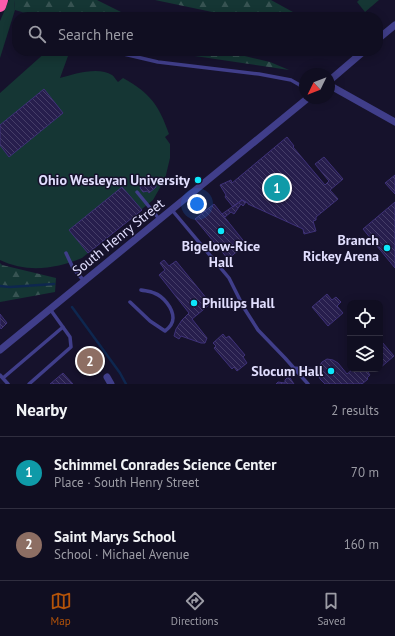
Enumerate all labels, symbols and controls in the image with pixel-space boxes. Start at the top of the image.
search box [12,12,383,56]
icon: search [26,23,48,45]
text: Search here [58,25,134,44]
north arrow [299,68,335,104]
place label: Ohio Wesleyan University [39,171,190,189]
pin: 1 [264,173,290,203]
marker: Ohio Wesleyan University [193,175,203,185]
street label: South Henry Street [68,194,168,280]
your location [187,194,207,214]
marker: Bigelow-Rice Hall [216,226,226,236]
place label: Branch Rickey Arena [303,231,379,265]
place label: Bigelow-Rice Hall [182,237,260,271]
marker: Branch Rickey Arena [382,243,392,253]
place label: Phillips Hall [202,294,276,312]
marker: Phillips Hall [189,298,199,308]
map controls [347,300,383,372]
button: locate [347,300,383,336]
button: layers [347,336,383,372]
pin: 2 [77,346,103,376]
place label: Slocum Hall [251,362,324,380]
marker: Slocum Hall [326,366,336,376]
text: Nearby [16,399,67,421]
text: 2 results [331,402,379,419]
text: Schimmel Conrades Science Center [54,455,276,474]
text: 1 [25,464,33,481]
text: 70 m [351,464,379,481]
text: Place · South Henry Street [54,474,199,491]
text: Saint Marys School [54,527,176,546]
text: 2 [25,536,33,553]
text: 160 m [344,536,379,553]
text: School · Michael Avenue [54,546,189,563]
tab: Map [50,590,72,628]
tab: Directions [171,590,218,628]
tab: Saved [317,590,345,628]

